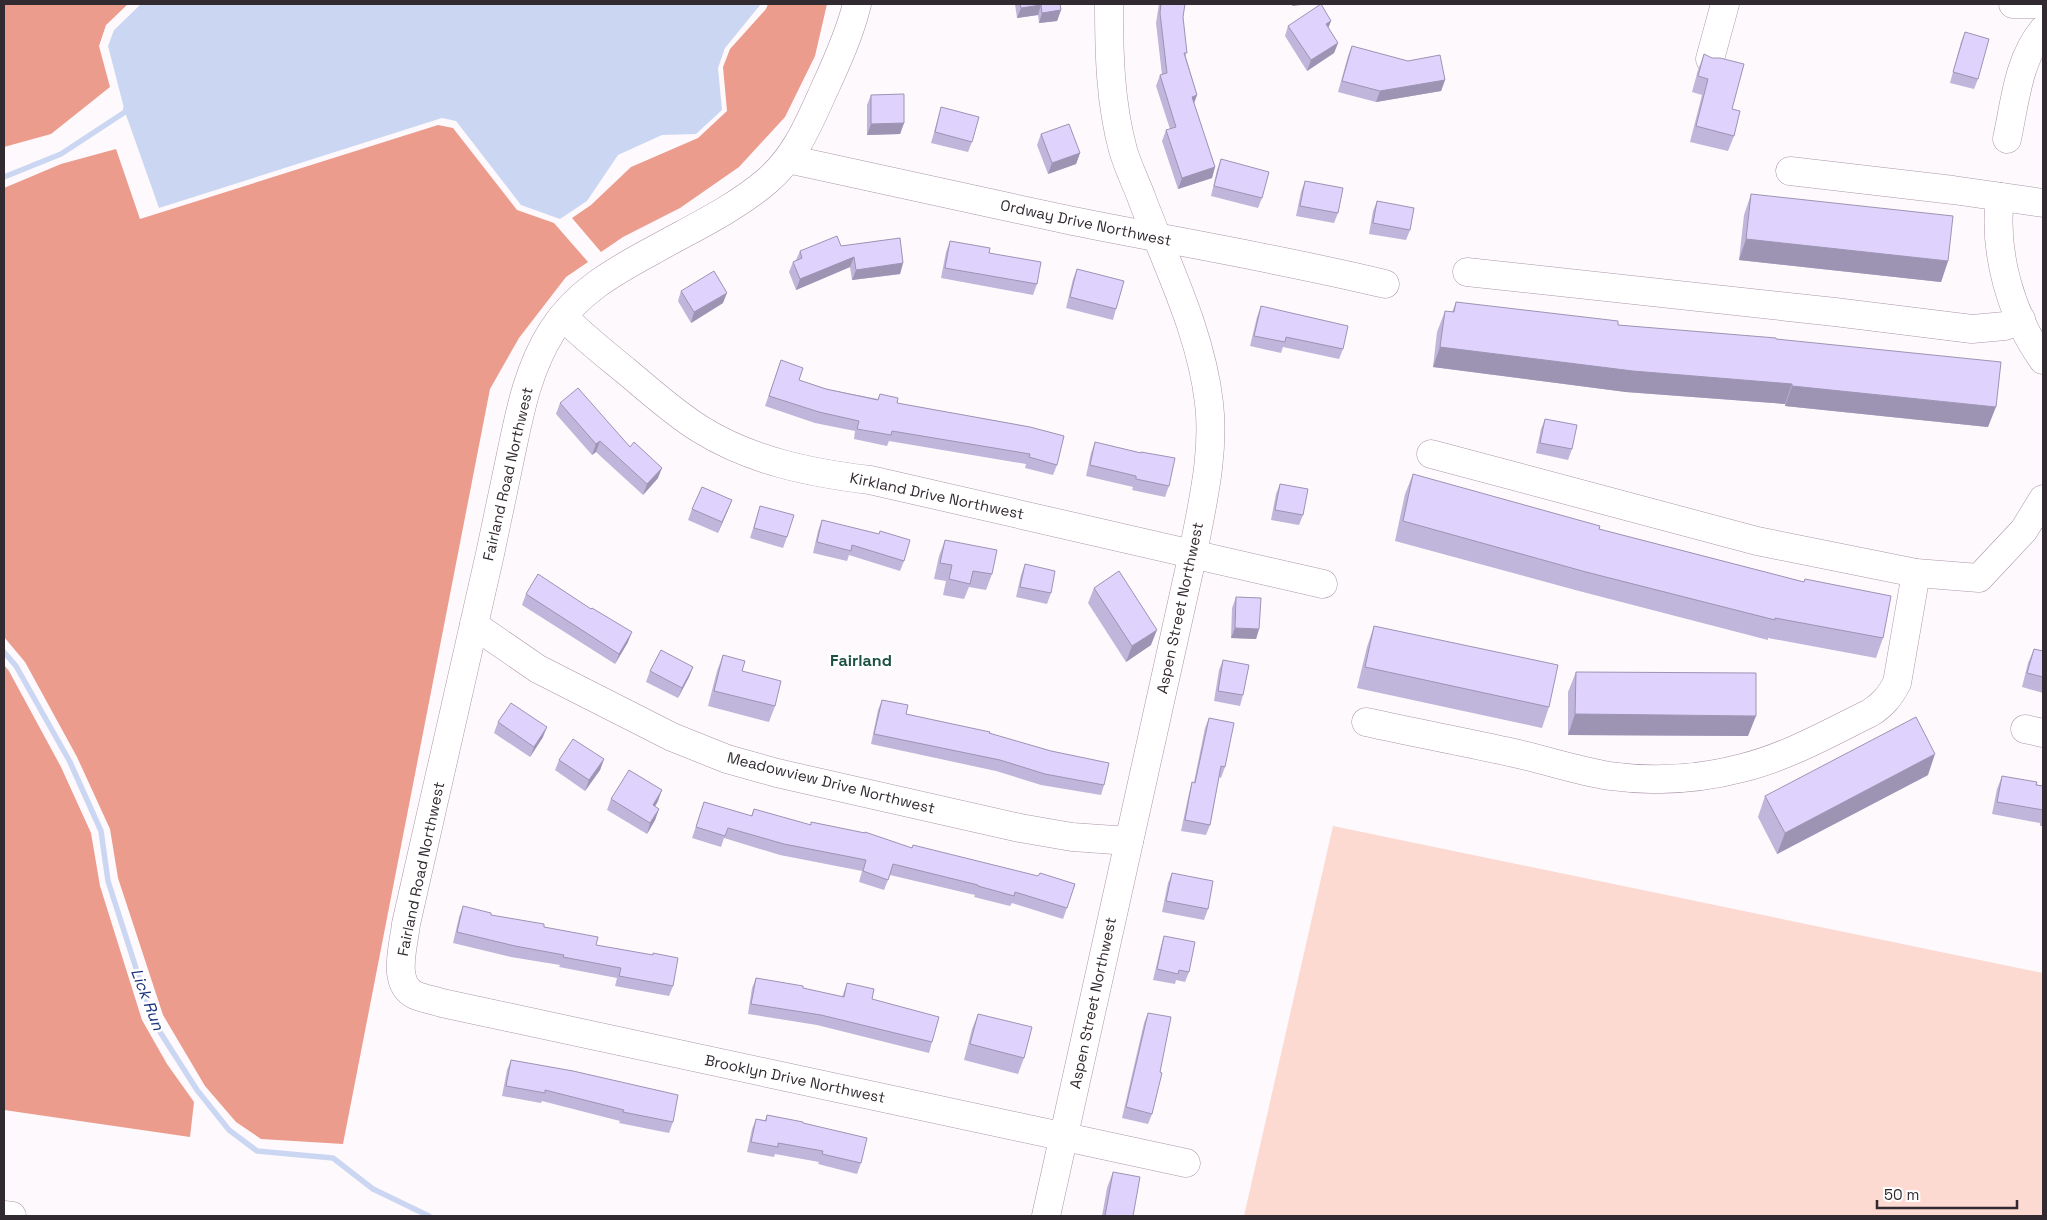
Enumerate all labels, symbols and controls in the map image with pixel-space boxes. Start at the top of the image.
street label: Ordway Drive Northwest [999,195,1174,250]
street label: Fairland Road Northwest [478,385,537,563]
street label: Kirkland Drive Northwest [848,468,1026,523]
street label: Aspen Street Northwest [1152,520,1207,695]
district label: Fairland [830,650,892,671]
street label: Meadowview Drive Northwest [725,747,937,818]
street label: Fairland Road Northwest [393,780,448,958]
street label: Aspen Street Northwest [1065,915,1120,1090]
water label: Lick Run [126,965,169,1034]
street label: Brooklyn Drive Northwest [703,1050,887,1107]
scale bar [1877,1178,2017,1210]
text: 50 m [1884,1185,1919,1204]

